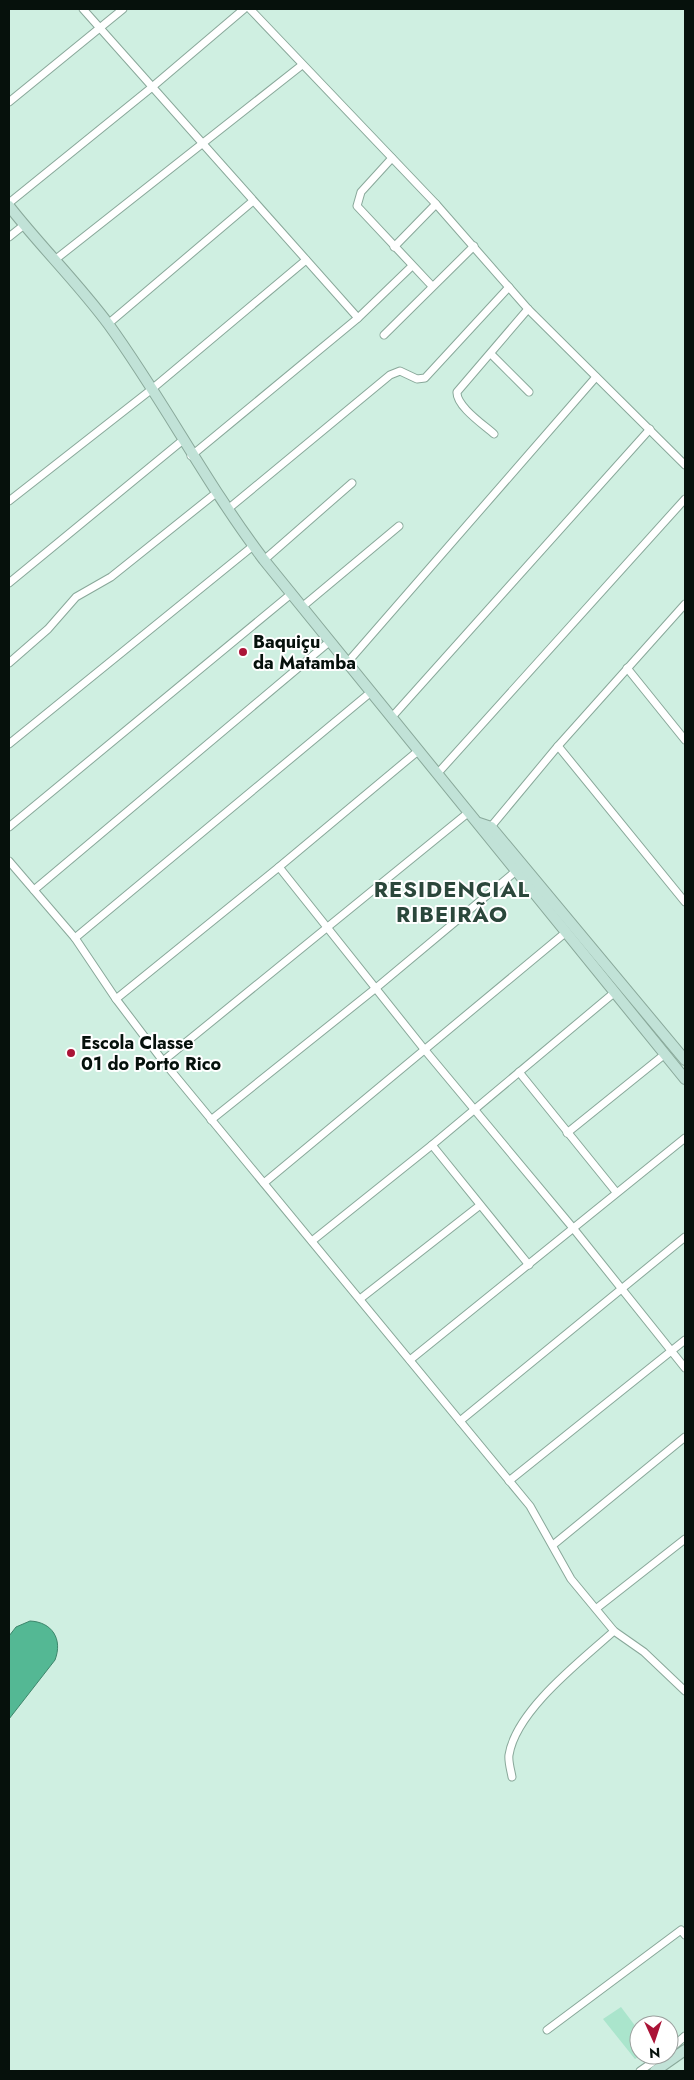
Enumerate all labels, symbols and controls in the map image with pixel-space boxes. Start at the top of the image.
place label: Baquiçu da Matamba [253,629,356,676]
marker: Baquiçu da Matamba [237,646,249,658]
district label: RESIDENCIAL RIBEIRÃO [374,873,530,930]
place label: Escola Classe 01 do Porto Rico [81,1030,222,1077]
marker: Escola Classe 01 do Porto Rico [65,1047,77,1059]
north arrow [629,2015,679,2065]
text: N [649,2043,661,2063]

